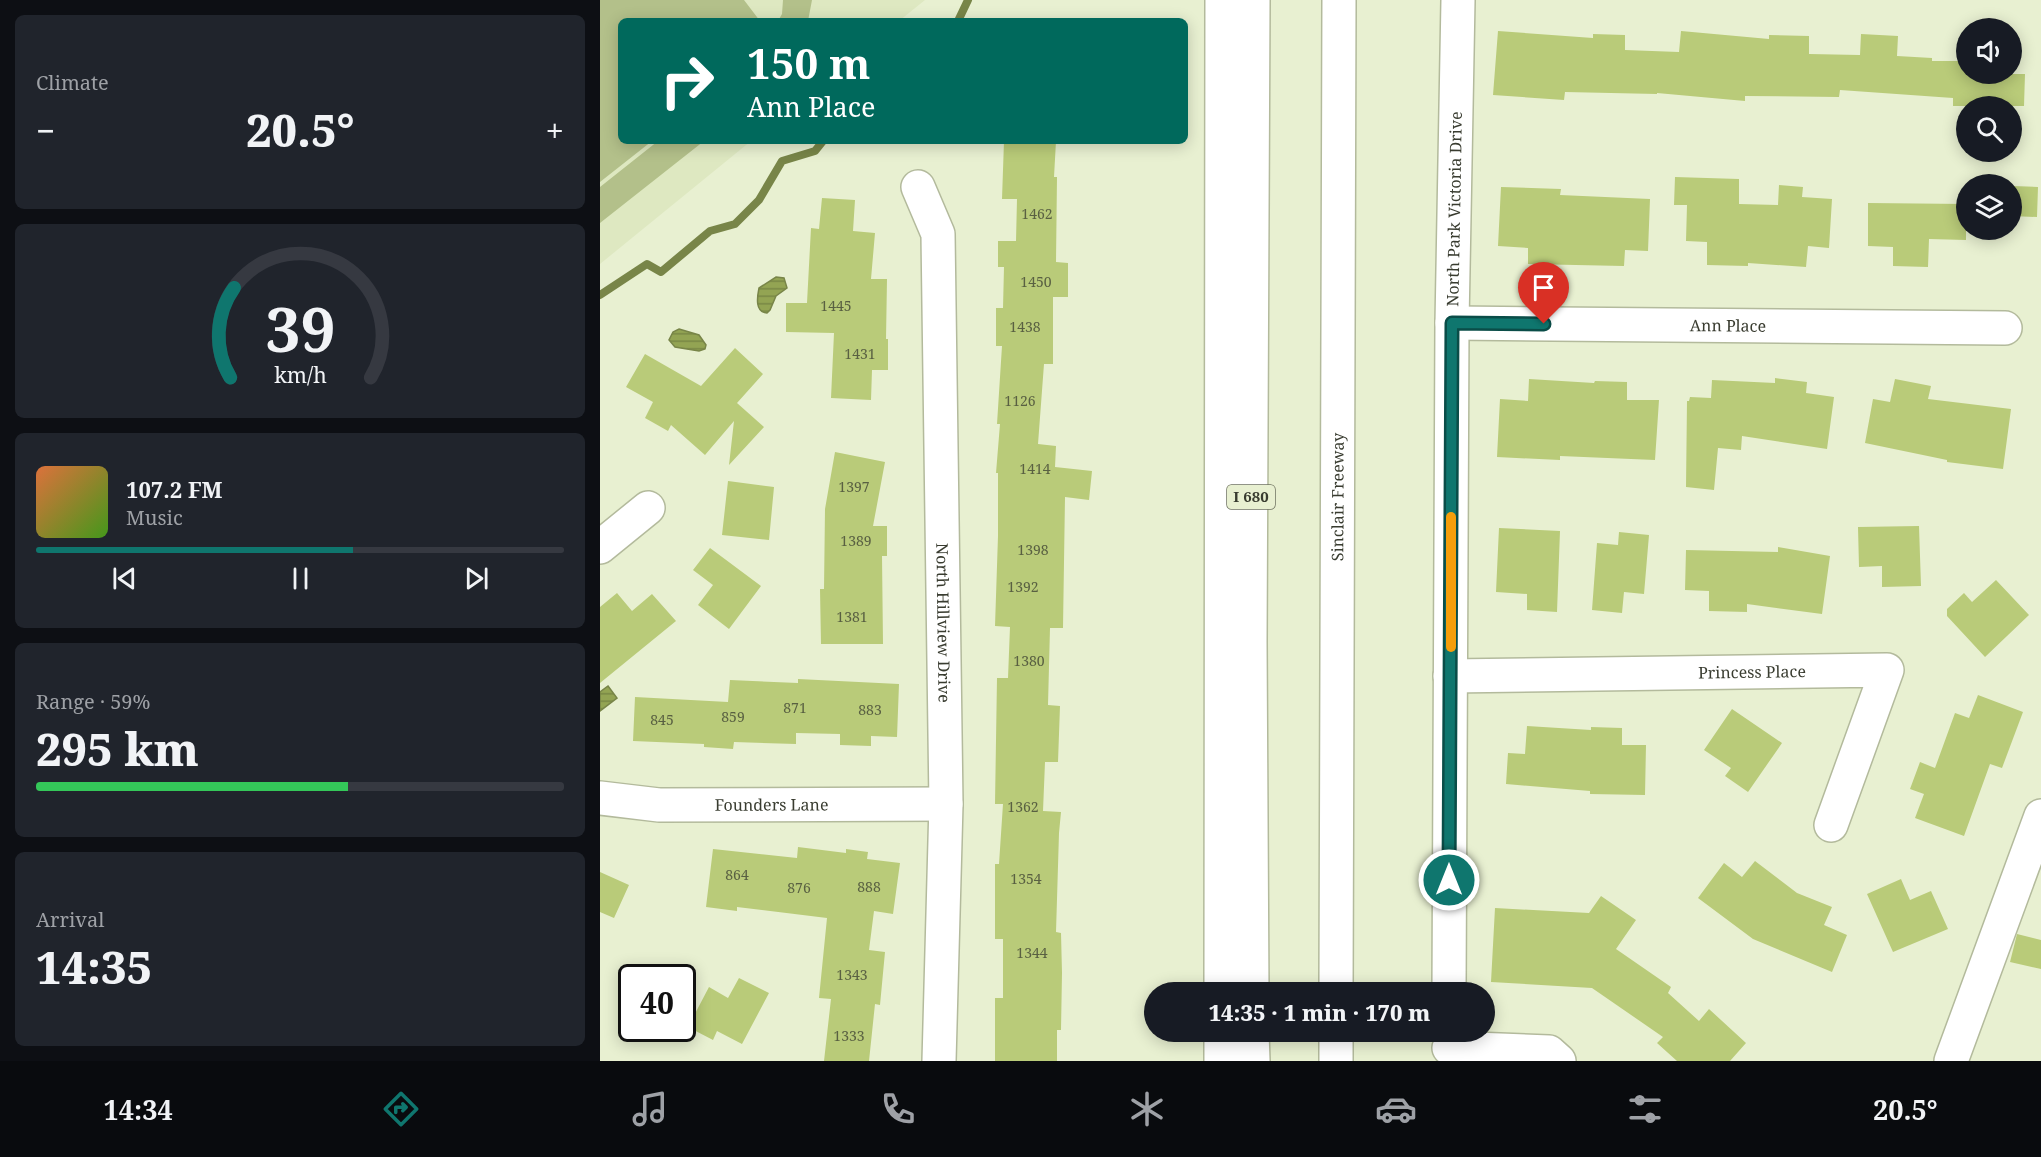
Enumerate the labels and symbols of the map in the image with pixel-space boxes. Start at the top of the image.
street label: North Park Victoria Drive [1441,111,1467,307]
house number: 1462 [1021,204,1053,223]
pin [1518,262,1569,324]
house number: 1450 [1020,272,1052,291]
house number: 1445 [820,296,852,315]
street label: Ann Place [1690,314,1766,337]
house number: 1438 [1009,317,1041,336]
house number: 1431 [844,344,876,363]
house number: 1126 [1004,391,1036,410]
street label: Sinclair Freeway [1326,432,1349,561]
house number: 1414 [1019,459,1051,478]
house number: 1397 [838,477,870,496]
road number: I 680 [1227,485,1275,509]
house number: 1389 [840,531,872,550]
house number: 1398 [1017,540,1049,559]
street label: North Hillview Drive [931,543,956,703]
house number: 1392 [1007,577,1039,596]
house number: 1381 [836,607,868,626]
house number: 1380 [1013,651,1045,670]
street label: Princess Place [1698,660,1806,684]
house number: 871 [783,698,807,717]
house number: 883 [858,700,882,719]
house number: 859 [721,707,745,726]
house number: 845 [650,710,674,729]
street label: Founders Lane [715,793,828,816]
house number: 1362 [1007,797,1039,816]
position arrow [1417,848,1481,912]
house number: 864 [725,865,749,884]
house number: 1354 [1010,869,1042,888]
house number: 888 [857,877,881,896]
house number: 876 [787,878,811,897]
house number: 1344 [1016,943,1048,962]
speed limit sign: 40 [618,964,696,1042]
house number: 1343 [836,965,868,984]
house number: 1333 [833,1026,865,1045]

